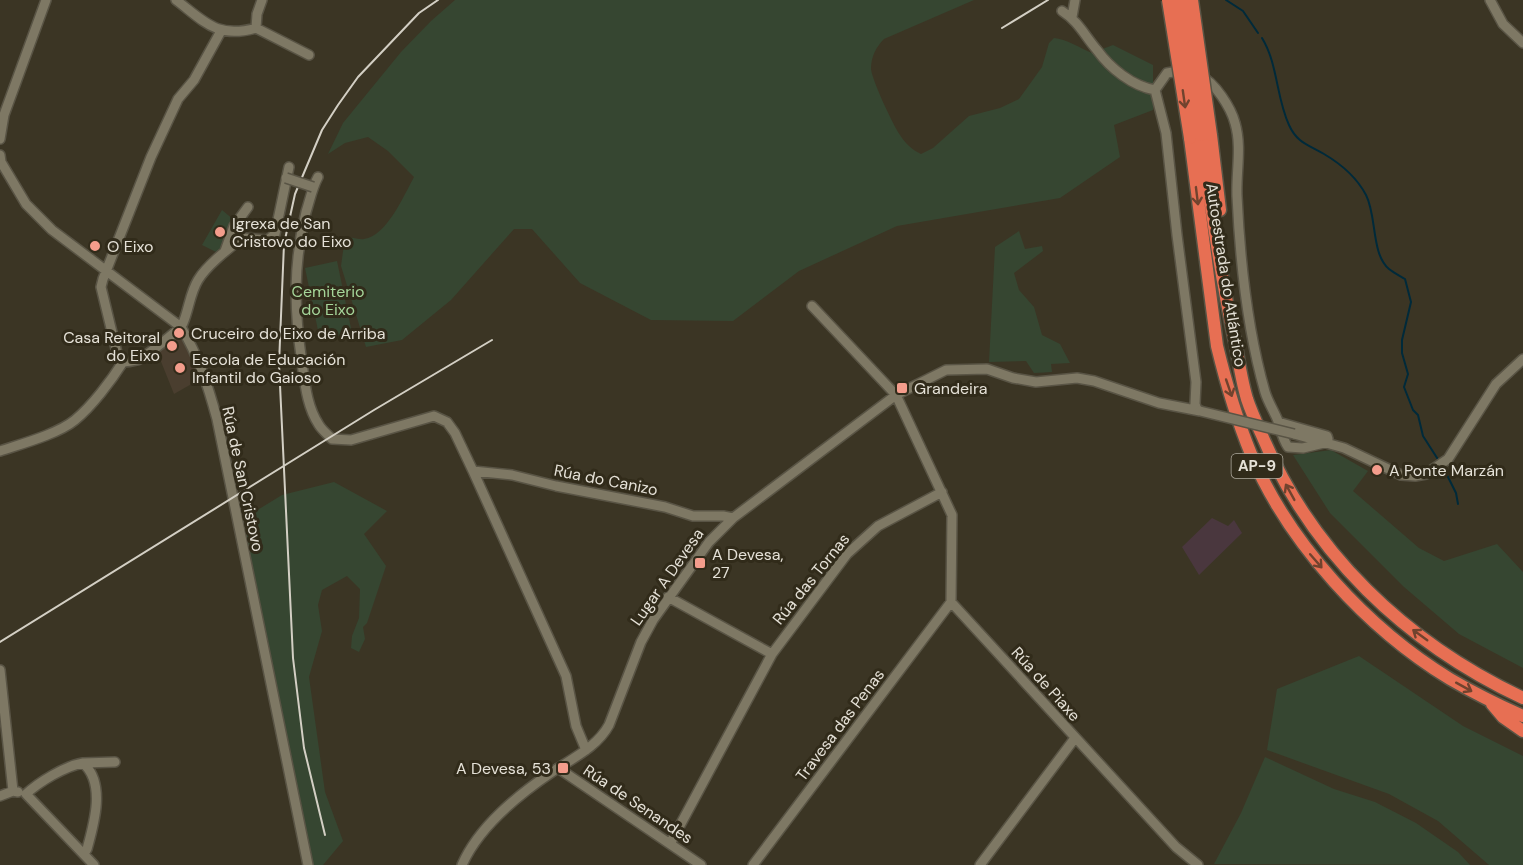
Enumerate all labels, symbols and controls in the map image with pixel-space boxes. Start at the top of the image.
one-way arrow [1178,89,1189,109]
street label: Autoestrada do Atlántico [1201,181,1251,369]
one-way arrow [1191,186,1202,206]
place label: Igrexa de San Cristovo do Eixo [232,213,352,252]
marker: Igrexa de San Cristovo do Eixo [213,225,227,239]
place label: O Eixo [107,236,154,257]
marker: O Eixo [88,239,102,253]
park label: Cemiterio do Eixo [291,281,365,320]
place label: Cruceiro do Eixo de Arriba [191,323,385,344]
marker: Cruceiro do Eixo de Arriba [172,326,186,340]
place label: Casa Reitoral do Eixo [63,327,160,366]
marker: Casa Reitoral do Eixo [165,339,179,353]
place label: Escola de Educación Infantil do Gaioso [192,349,345,388]
marker: Escola de Educación Infantil do Gaioso [173,361,187,375]
place label: Grandeira [914,378,988,399]
one-way arrow [1224,378,1235,397]
marker: Grandeira [895,381,909,395]
street label: Rúa de San Cristovo [217,404,269,554]
road number: AP-9 [1232,454,1282,478]
street label: Rúa do Canizo [552,460,660,500]
place label: A Ponte Marzán [1389,460,1504,481]
marker: A Ponte Marzán [1370,463,1384,477]
one-way arrow [1284,483,1295,501]
street label: Lugar A Devesa [626,524,708,630]
street label: Rúa das Tornas [768,529,854,629]
place label: A Devesa, 27 [712,544,784,583]
one-way arrow [1309,553,1323,568]
marker: A Devesa, 27 [693,556,707,570]
one-way arrow [1412,629,1428,641]
street label: Rúa de Piaxe [1007,642,1085,726]
street label: Travesa das Penas [791,665,889,785]
one-way arrow [1454,682,1472,693]
place label: A Devesa, 53 [456,758,551,779]
street label: Rúa de Senandes [579,760,697,848]
marker: A Devesa, 53 [556,761,570,775]

